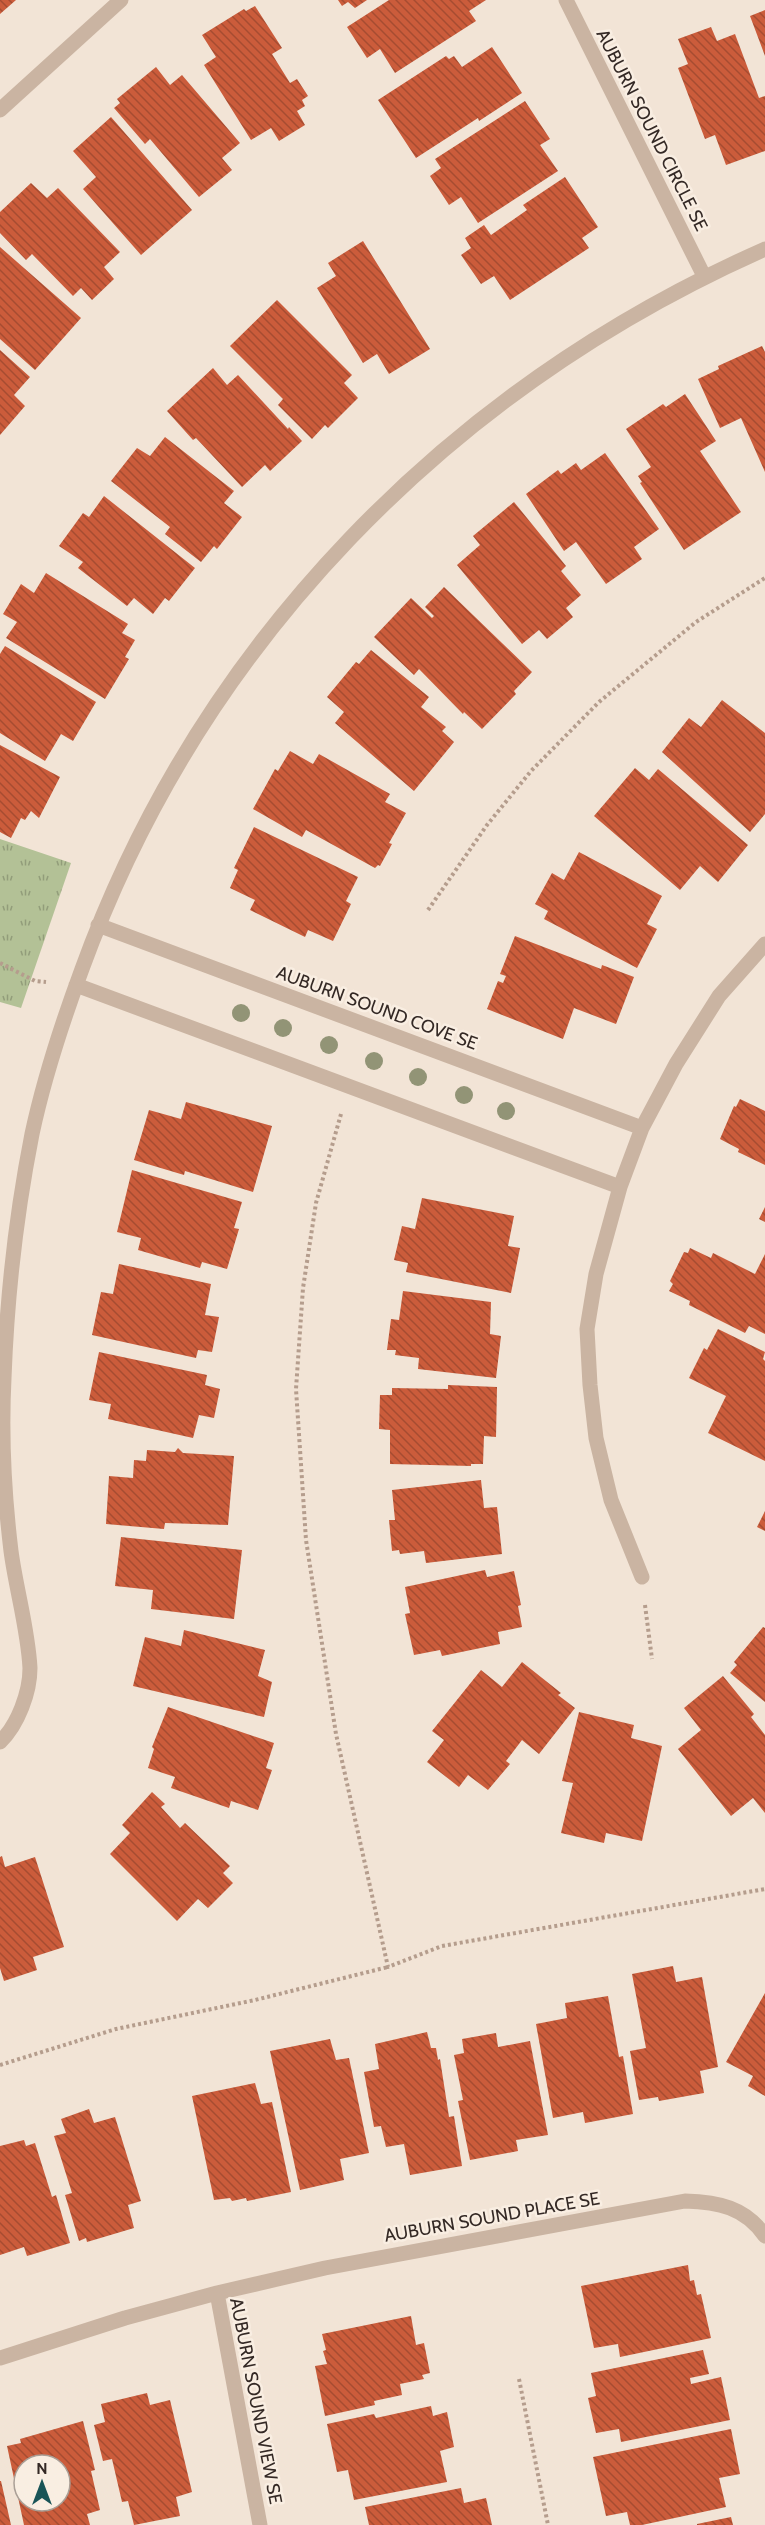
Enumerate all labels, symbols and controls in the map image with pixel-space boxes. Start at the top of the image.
street label: AUBURN SOUND CIRCLE SE [591,25,713,235]
street label: AUBURN SOUND COVE SE [273,961,481,1055]
street label: AUBURN SOUND PLACE SE [383,2187,601,2247]
street label: AUBURN SOUND VIEW SE [225,2296,287,2506]
north arrow [12,2453,72,2513]
text: N [36,2459,48,2478]

